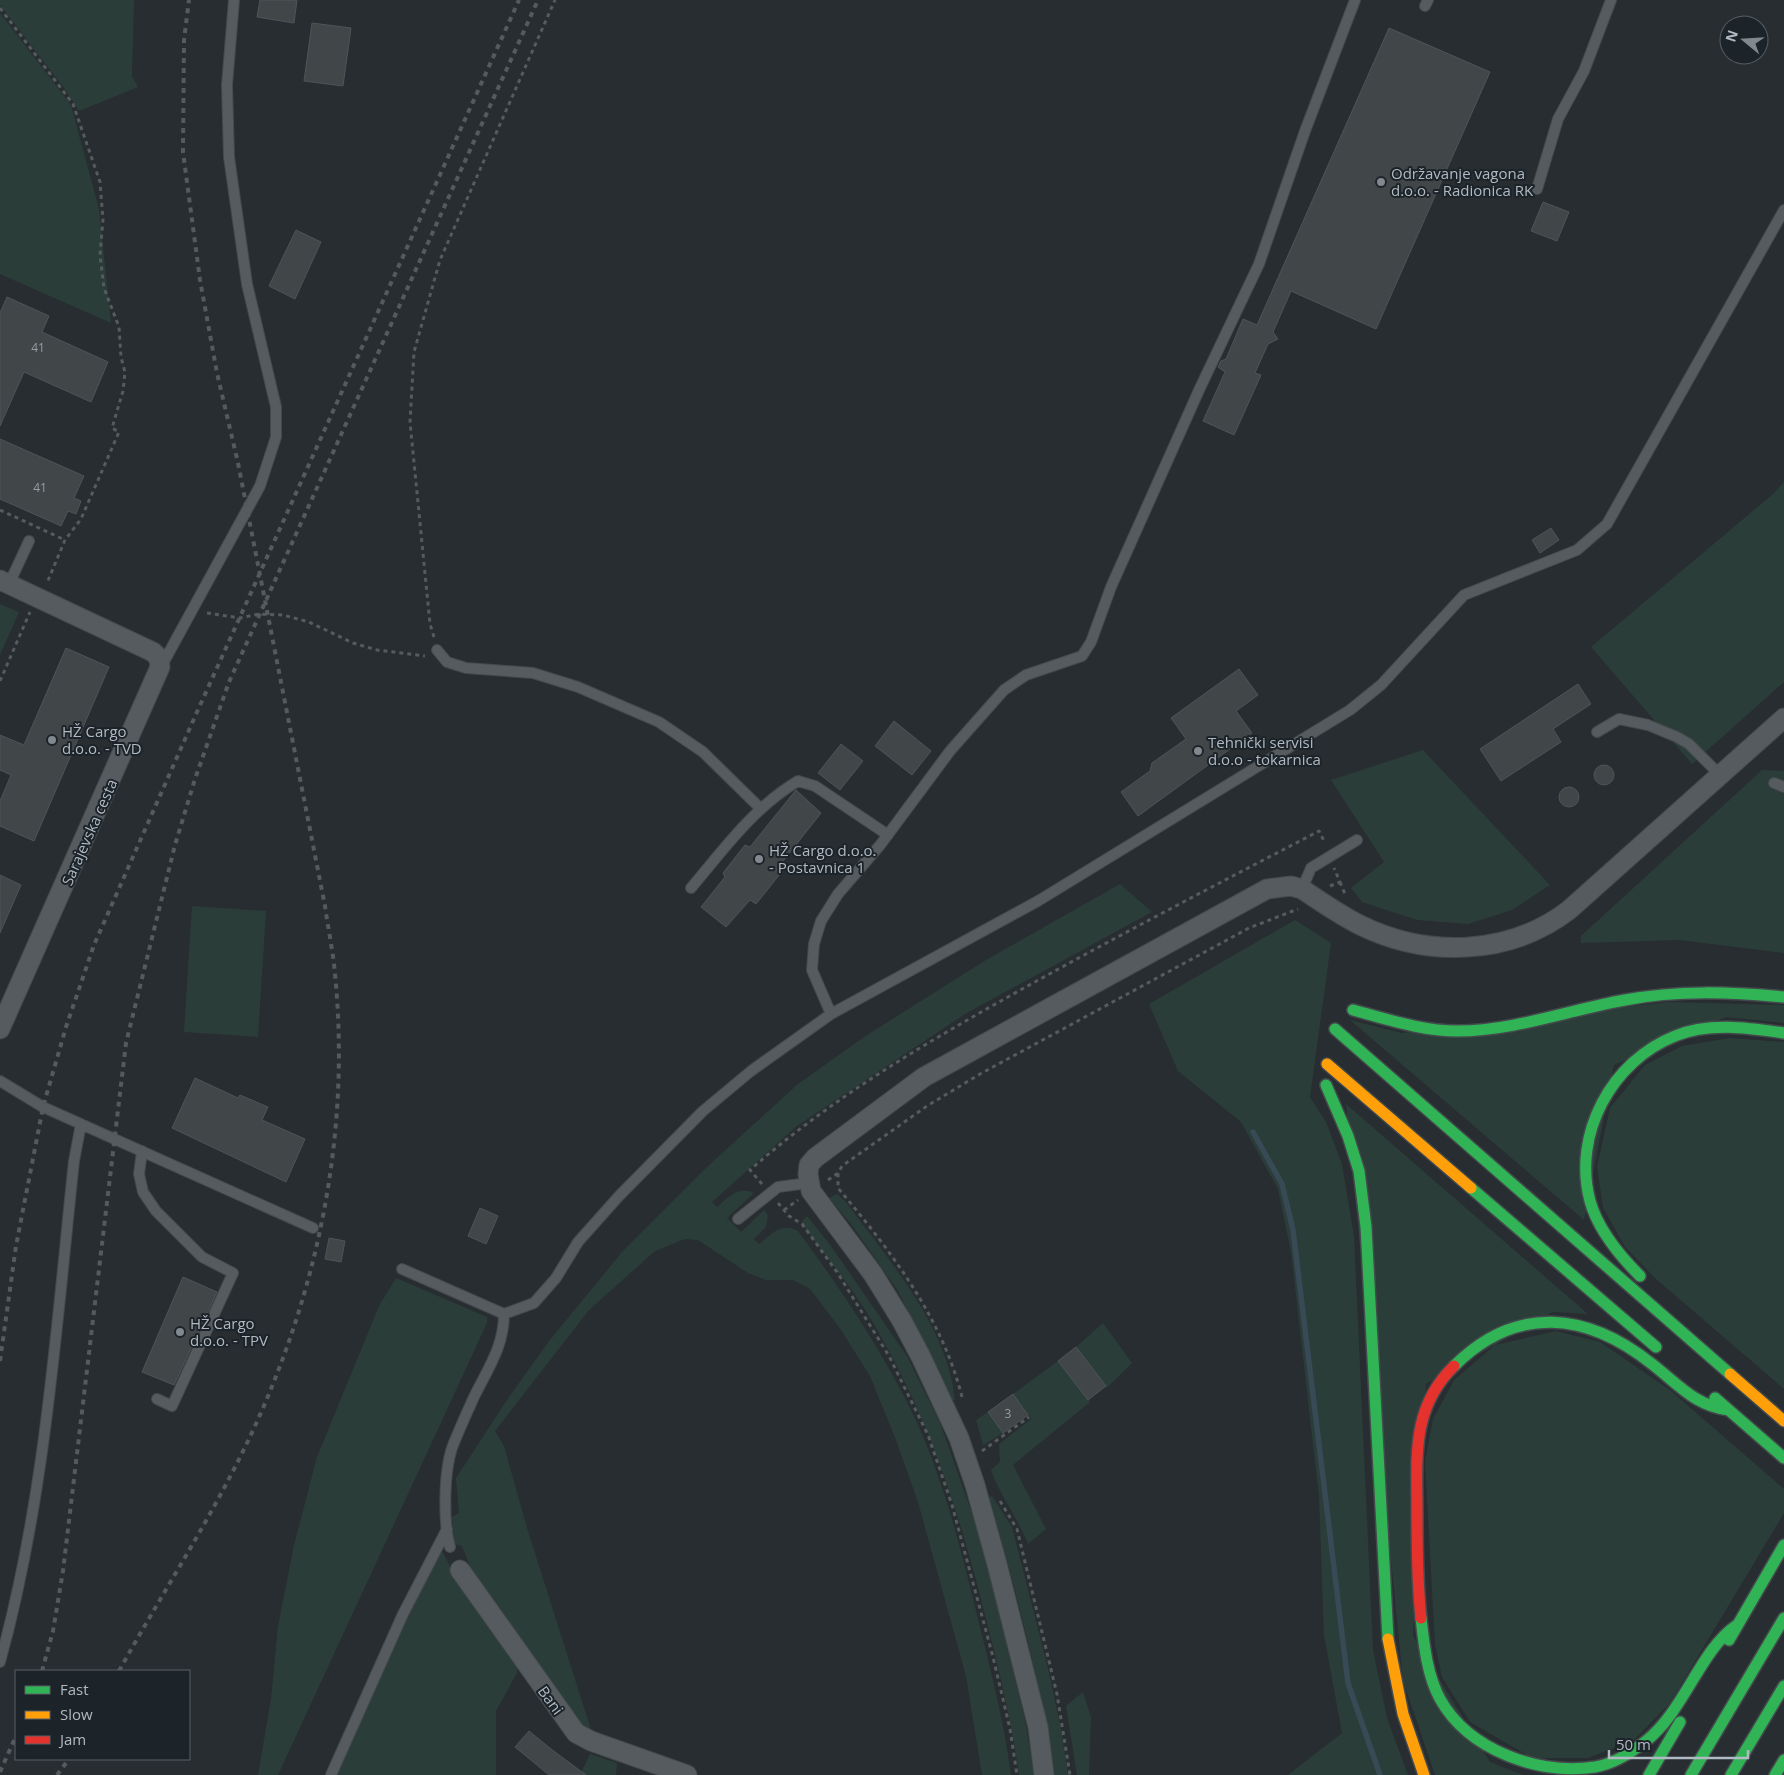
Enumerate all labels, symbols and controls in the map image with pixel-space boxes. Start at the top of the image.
north arrow [1719,15,1769,65]
text: N [1720,27,1742,44]
place label: Održavanje vagona d.o.o. - Radionica RK [1391,163,1534,200]
marker: Održavanje vagona d.o.o. - Radionica RK [1375,176,1387,188]
house number: 41 [31,339,45,356]
house number: 41 [33,479,47,496]
place label: HŽ Cargo d.o.o. - TVD [62,721,142,758]
place label: Tehnički servisi d.o.o - tokarnica [1208,732,1321,769]
marker: HŽ Cargo d.o.o. - TVD [46,734,58,746]
marker: Tehnički servisi d.o.o - tokarnica [1192,745,1204,757]
street label: Sarajevska cesta [57,776,121,888]
place label: HŽ Cargo d.o.o. - Postavnica 1 [769,840,877,877]
marker: HŽ Cargo d.o.o. - Postavnica 1 [753,853,765,865]
place label: HŽ Cargo d.o.o. - TPV [190,1313,268,1350]
marker: HŽ Cargo d.o.o. - TPV [174,1326,186,1338]
house number: 3 [1005,1405,1012,1422]
legend [15,1670,190,1760]
text: Fast [60,1679,89,1699]
street label: Bani [534,1682,568,1718]
text: Slow [60,1704,93,1724]
scale bar [1609,1728,1748,1760]
text: Jam [58,1729,86,1749]
text: 50 m [1616,1734,1651,1754]

